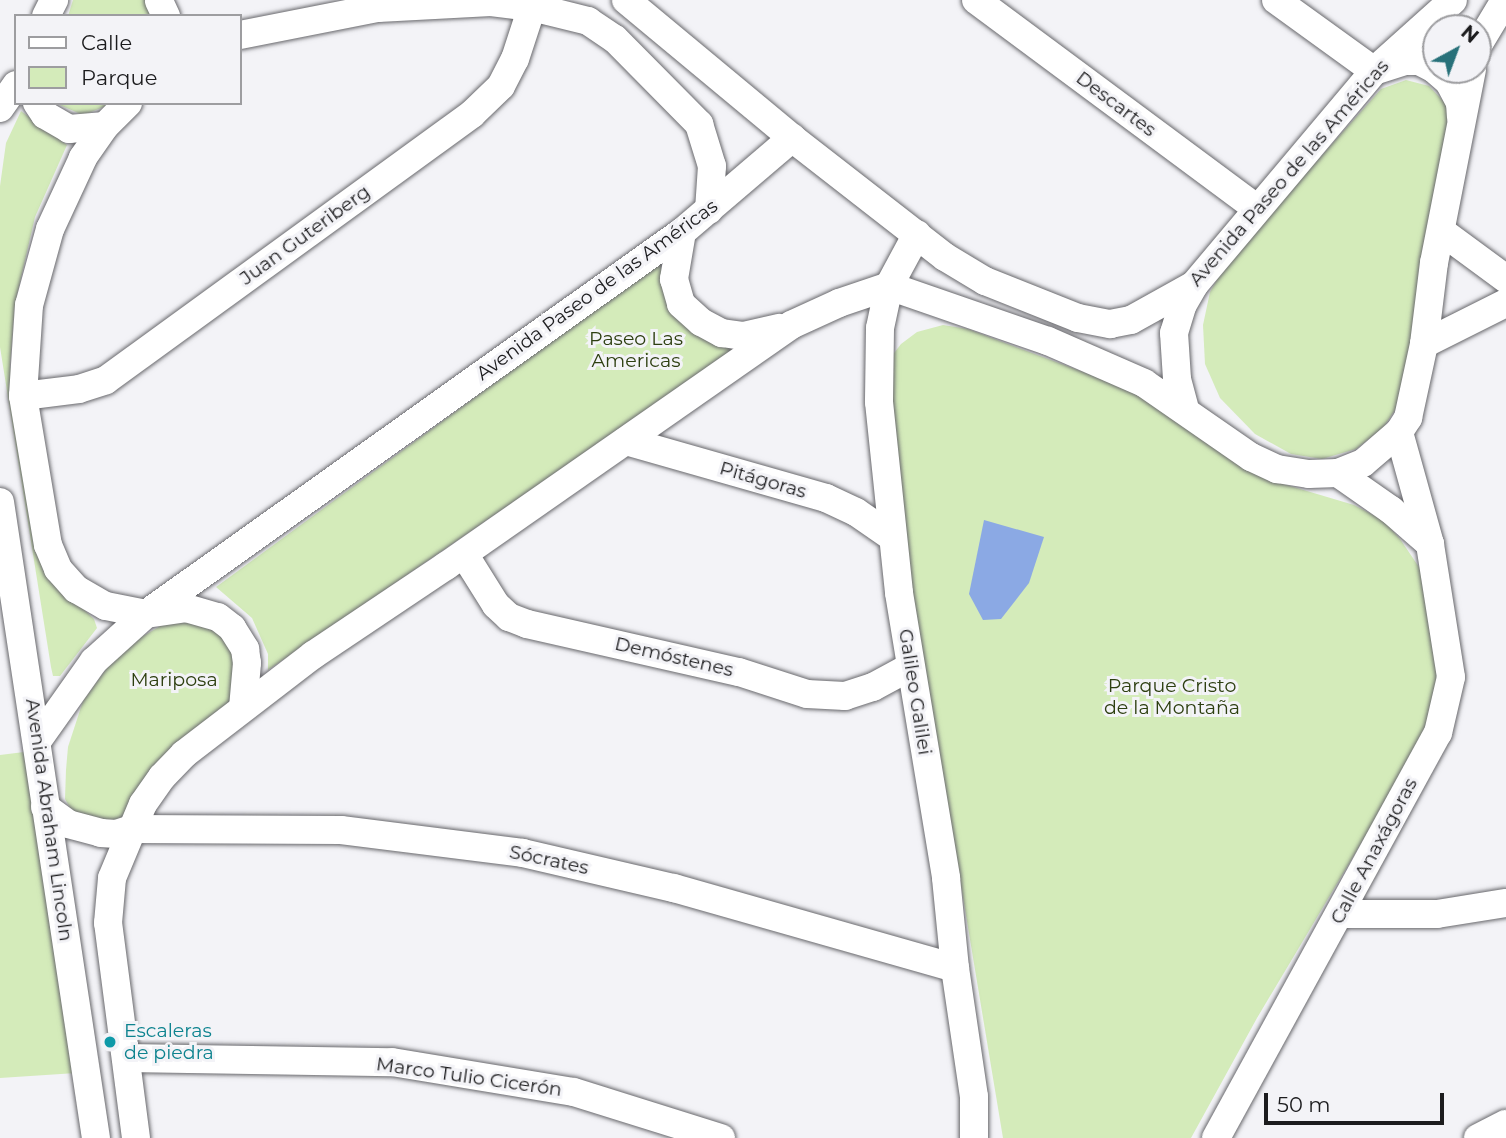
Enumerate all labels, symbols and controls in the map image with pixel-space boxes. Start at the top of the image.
legend [14,14,242,105]
north arrow [1422,14,1492,84]
text: N [1456,21,1483,48]
text: Calle [81,30,132,55]
street label: Avenida Paseo de las Américas [1184,55,1394,291]
text: Parque [81,65,157,90]
street label: Descartes [1071,67,1161,141]
street label: Juan Guteriberg [236,180,374,290]
street label: Avenida Paseo de las Américas [472,195,722,385]
park label: Paseo Las Americas [589,328,683,372]
street label: Pitágoras [717,457,809,503]
street label: Galileo Galilei [894,627,936,757]
street label: Demóstenes [613,632,735,682]
park label: Mariposa [130,669,218,691]
park label: Parque Cristo de la Montaña [1104,675,1240,719]
street label: Avenida Abraham Lincoln [21,697,77,943]
street label: Calle Anaxágoras [1326,774,1422,928]
street label: Sócrates [507,840,591,880]
place label: Escaleras de piedra [124,1020,214,1064]
marker: Escaleras de piedra [102,1034,118,1050]
street label: Marco Tulio Cicerón [375,1053,563,1101]
scale bar [1268,1078,1448,1122]
text: 50 m [1277,1092,1331,1117]

